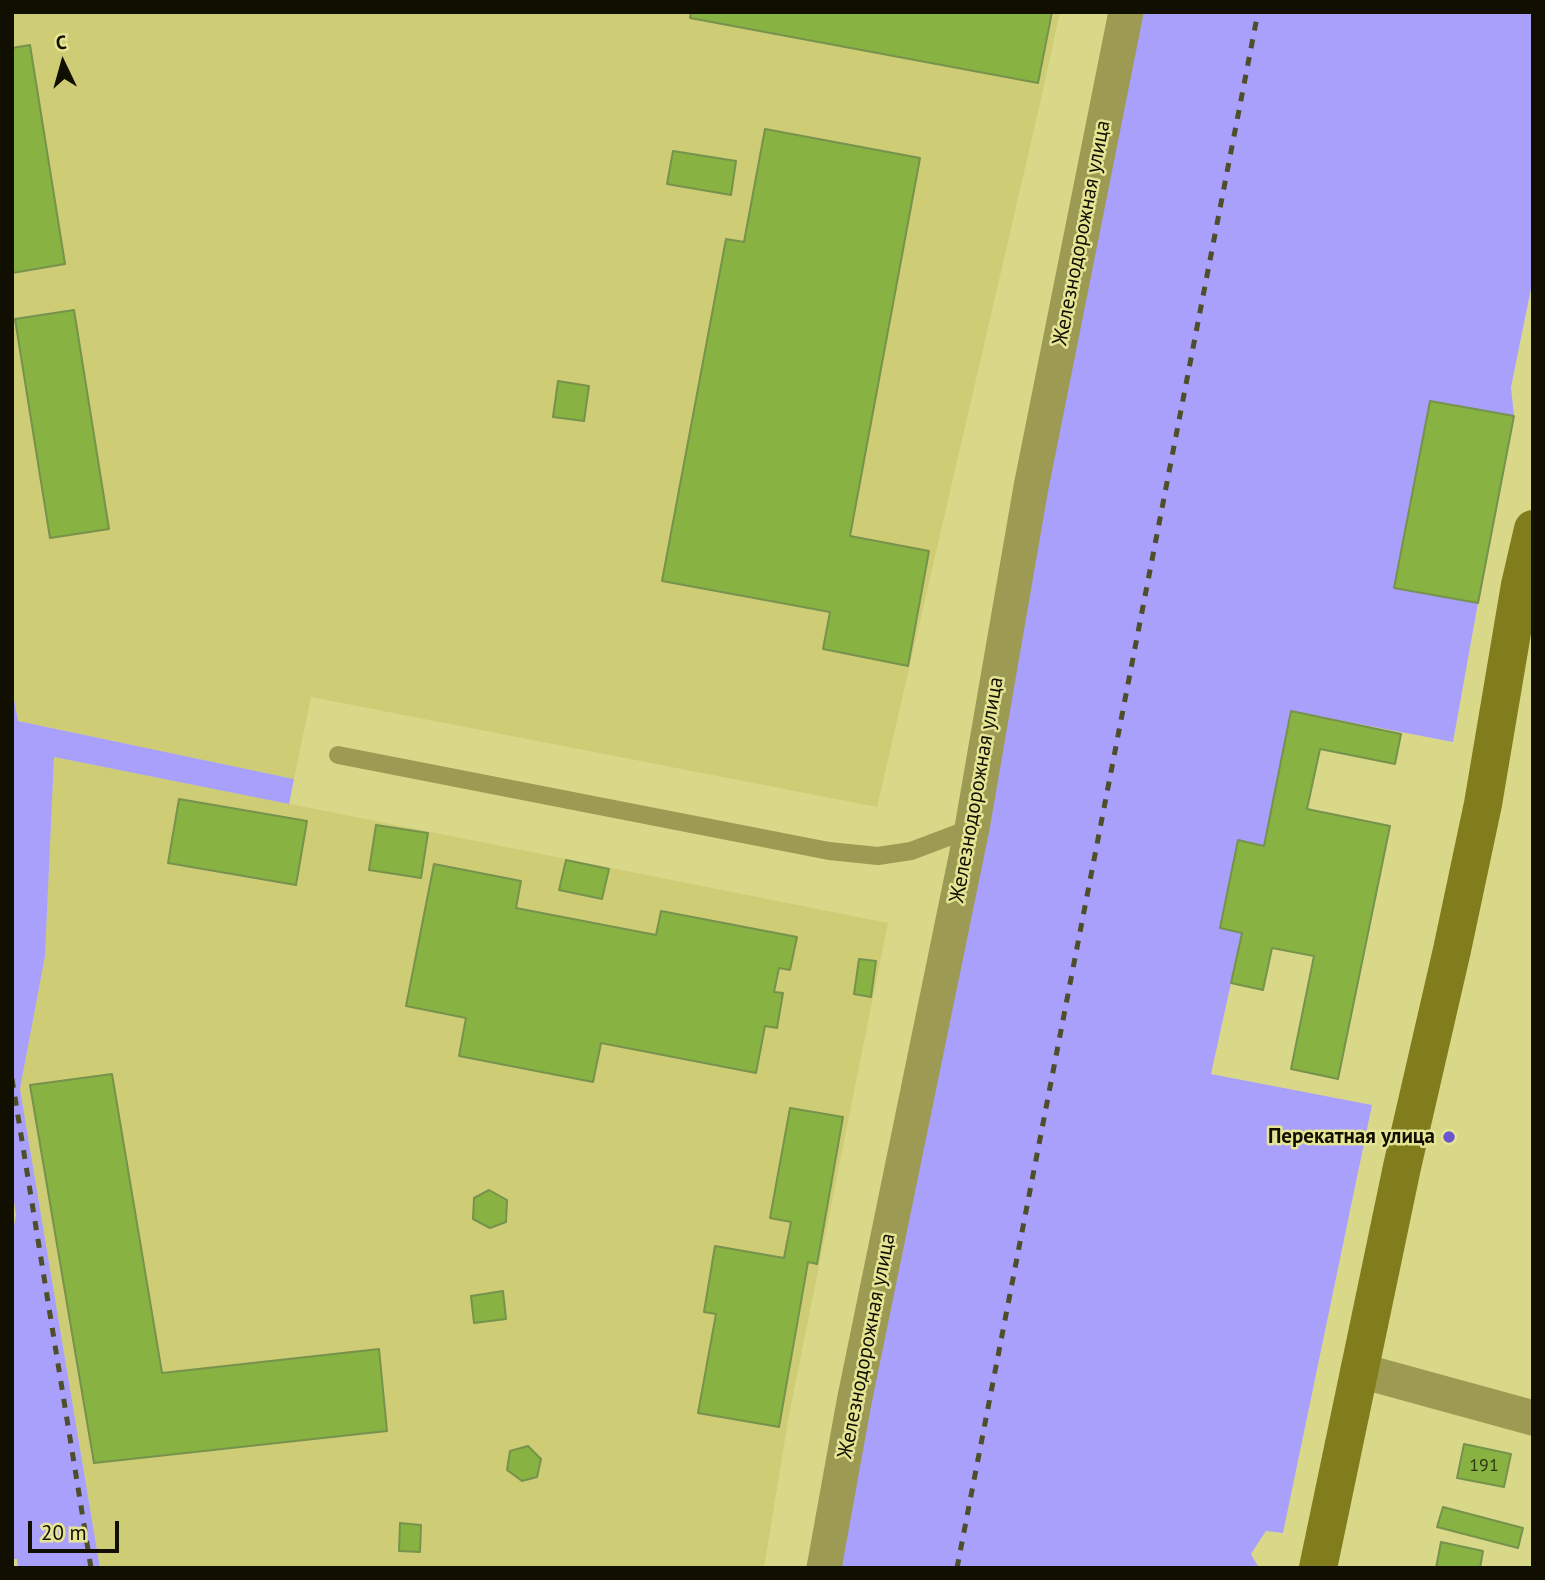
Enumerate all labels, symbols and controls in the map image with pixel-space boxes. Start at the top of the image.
north arrow [28,28,98,98]
text: С [55,30,68,54]
street label: Железнодорожная улица [1048,118,1116,348]
street label: Железнодорожная улица [945,675,1009,905]
place label: Перекатная улица [1268,1124,1435,1150]
marker: Перекатная улица [1441,1129,1457,1145]
street label: Железнодорожная улица [833,1231,901,1461]
house number: 191 [1469,1455,1499,1477]
scale bar [32,1506,122,1550]
text: 20 m [41,1519,87,1546]

